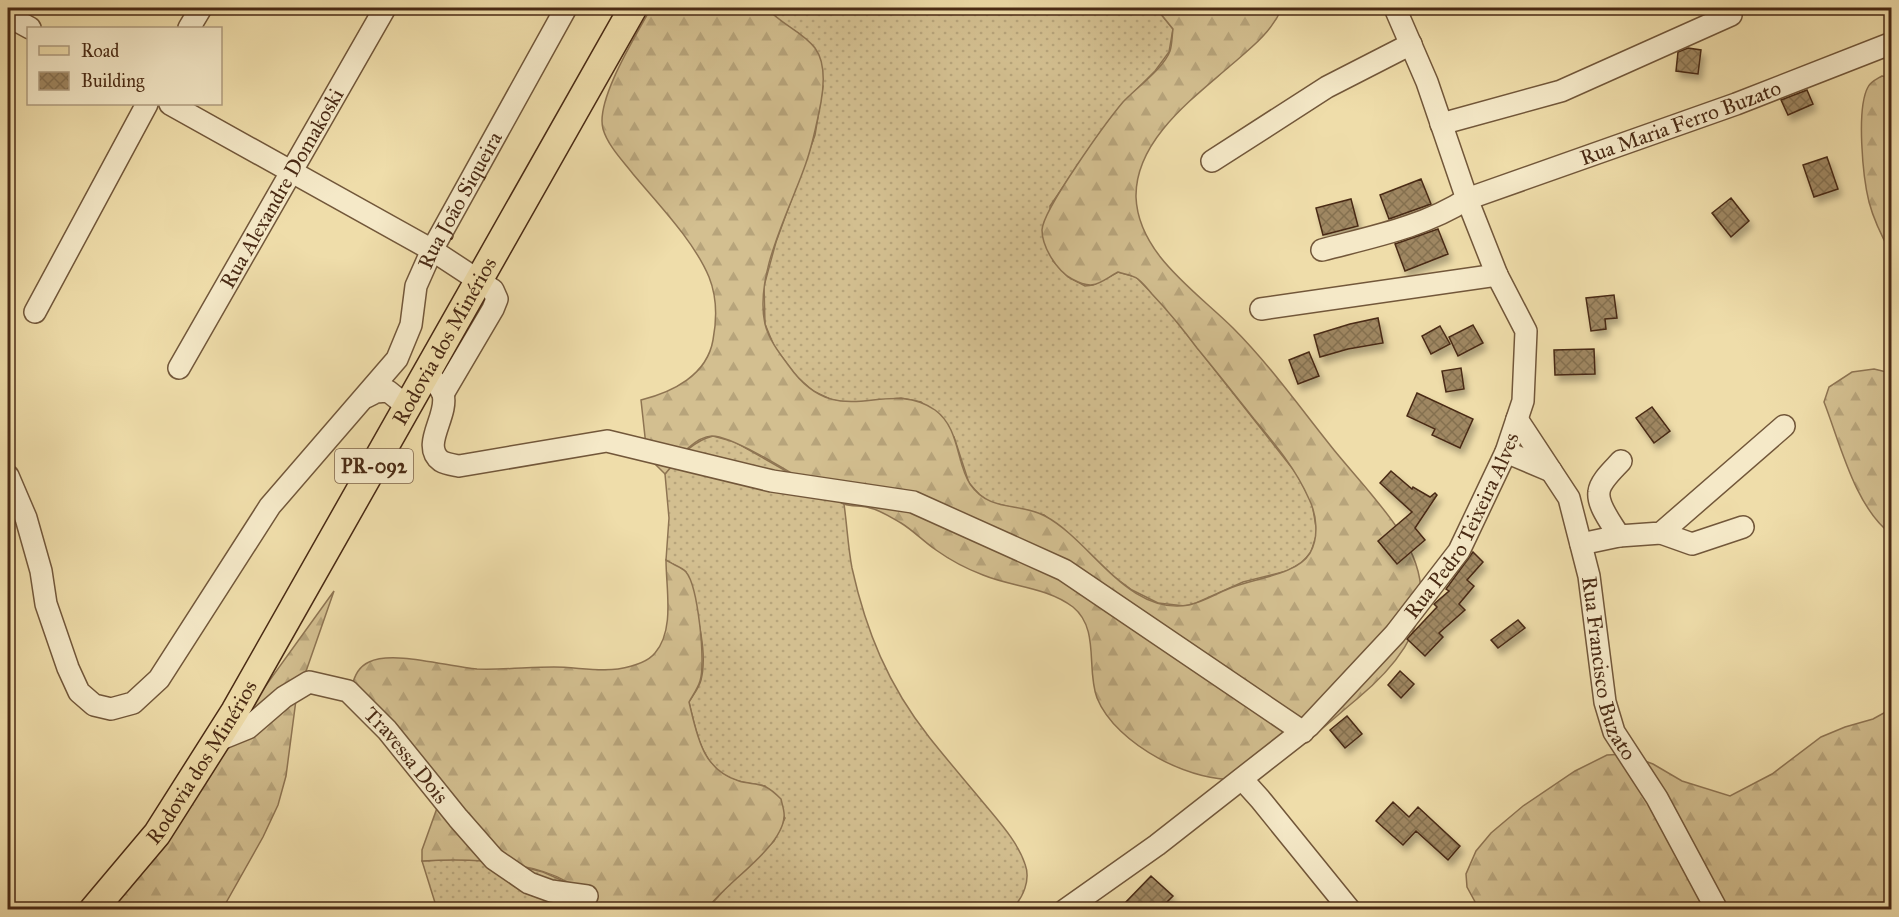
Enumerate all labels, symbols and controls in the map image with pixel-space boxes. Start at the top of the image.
legend [27,27,222,105]
text: Road [81,40,119,62]
text: Building [81,70,145,93]
street label: Rua Maria Ferro Buzato [1577,75,1785,171]
street label: Rua Alexandre Domakoski [214,84,349,293]
street label: Rua João Siqueira [412,127,508,273]
street label: Rodovia dos Minérios [387,253,502,430]
street label: Rua Pedro Teixeira Alves [1399,429,1525,624]
road number: PR-092 [335,449,413,483]
street label: Rua Francisco Buzato [1576,575,1642,765]
street label: Rodovia dos Minérios [141,676,263,850]
street label: Travessa Dois [358,701,454,809]

